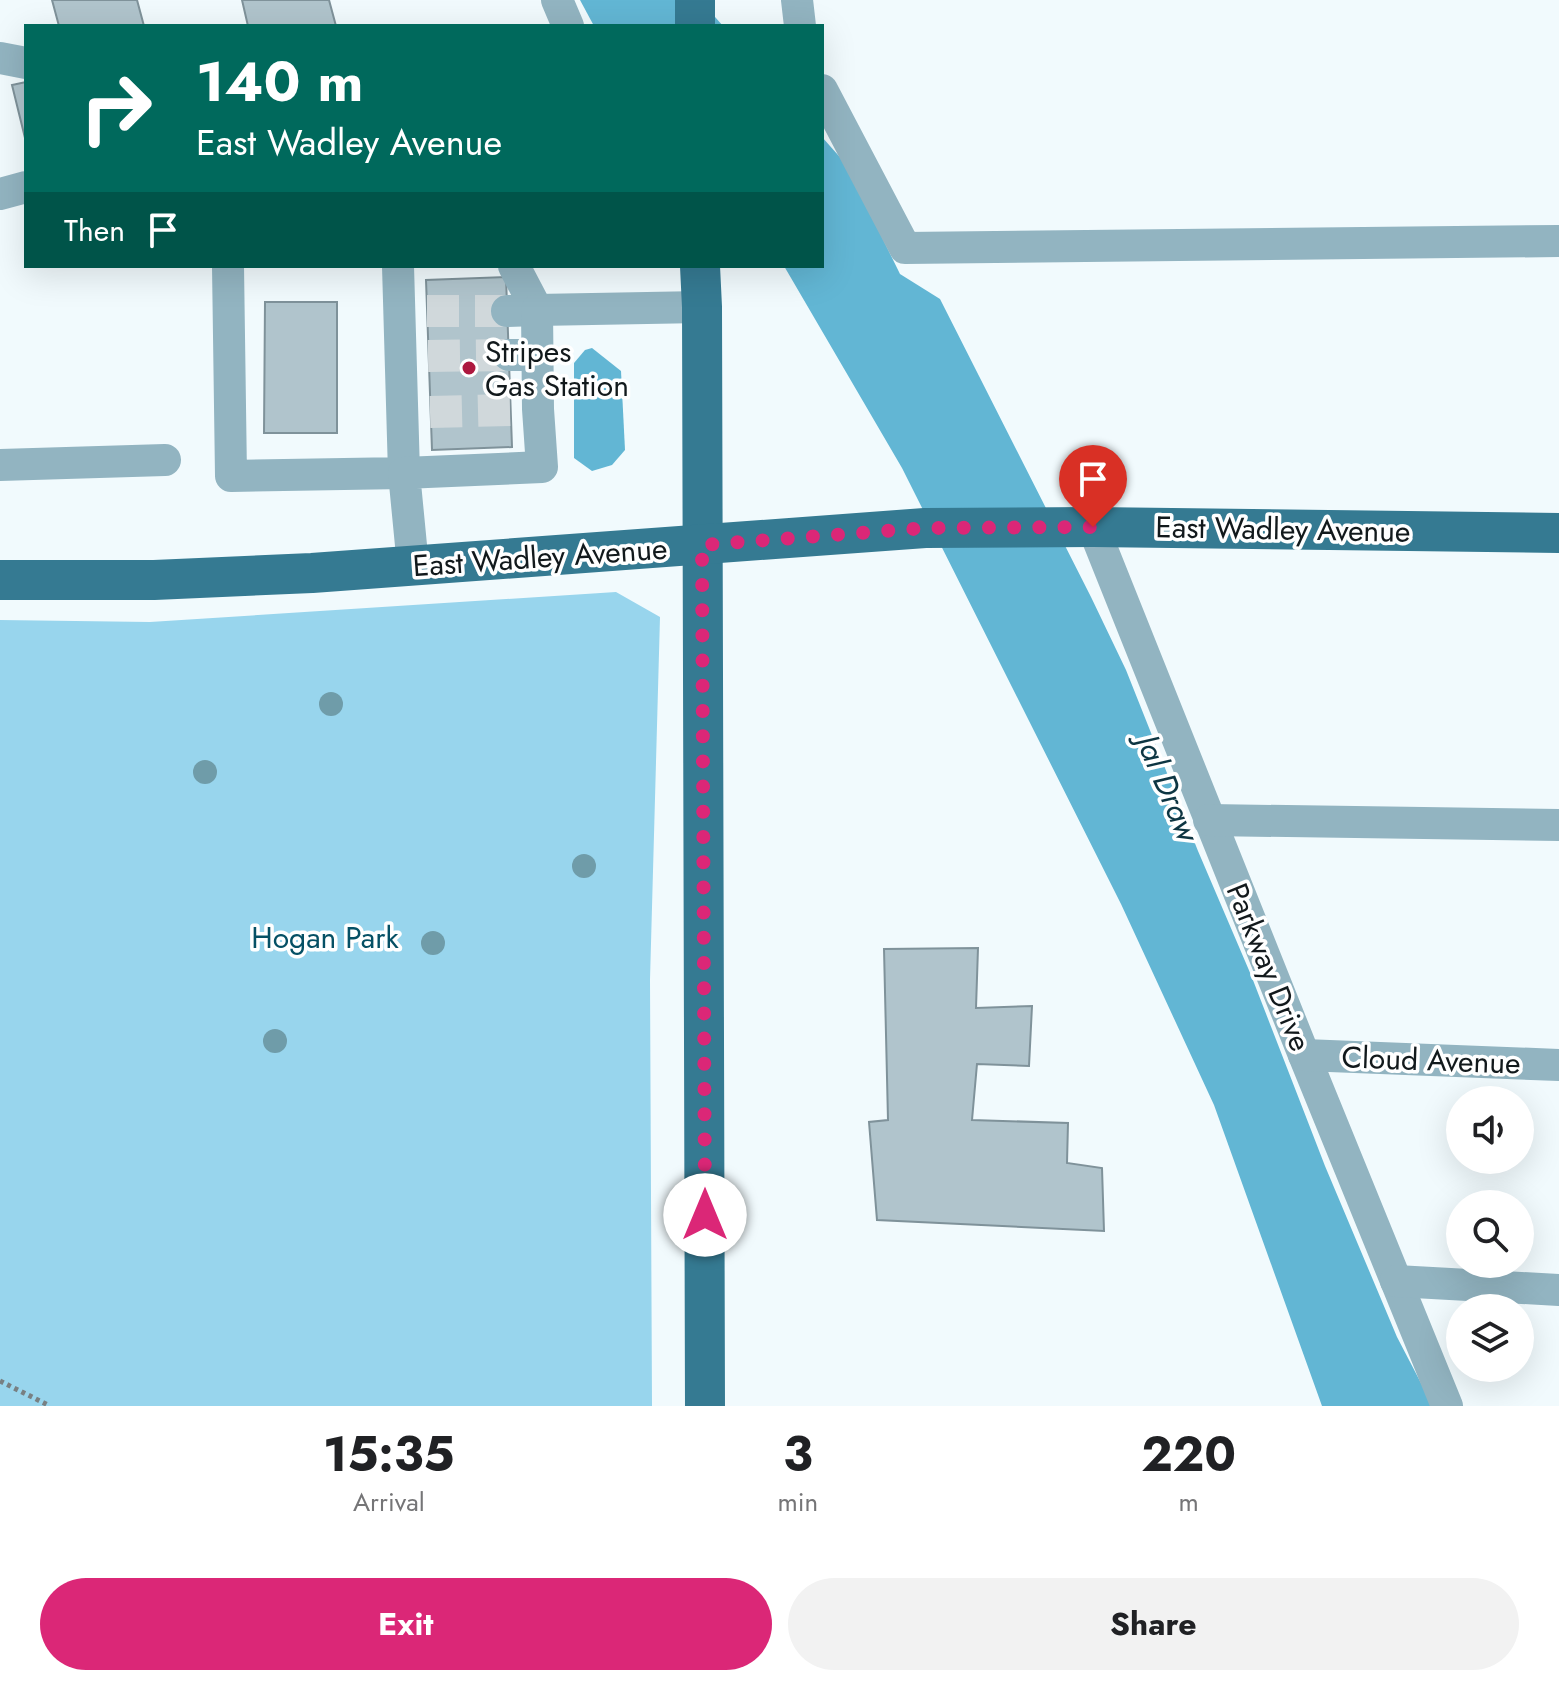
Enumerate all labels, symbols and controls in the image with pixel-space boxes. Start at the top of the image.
text: 140 m [196,41,363,122]
icon: right [64,56,168,160]
text: East Wadley Avenue [196,116,502,168]
icon: arrive [141,208,185,252]
text: Then [64,209,125,252]
place label: Stripes Gas Station [485,330,629,407]
marker: Stripes Gas Station [460,359,478,377]
pin [1059,445,1127,527]
icon: arrive [1071,457,1115,501]
street label: East Wadley Avenue [1155,505,1411,553]
street label: East Wadley Avenue [411,527,669,587]
water label: Jal Draw [1123,722,1212,850]
street label: Parkway Drive [1216,877,1322,1057]
park label: Hogan Park [251,916,400,959]
street label: Cloud Avenue [1341,1035,1521,1085]
map controls [1446,1086,1534,1382]
button: sound [1446,1086,1534,1174]
position arrow [663,1173,747,1257]
button: search [1446,1190,1534,1278]
button: layers [1446,1294,1534,1382]
text: 15:35 [323,1420,455,1489]
text: 3 [783,1420,813,1489]
text: 220 [1141,1420,1236,1489]
text: Arrival [353,1483,425,1521]
text: min [778,1483,818,1521]
text: m [1178,1483,1199,1521]
button: Exit [40,1578,772,1670]
button: Share [788,1578,1519,1670]

